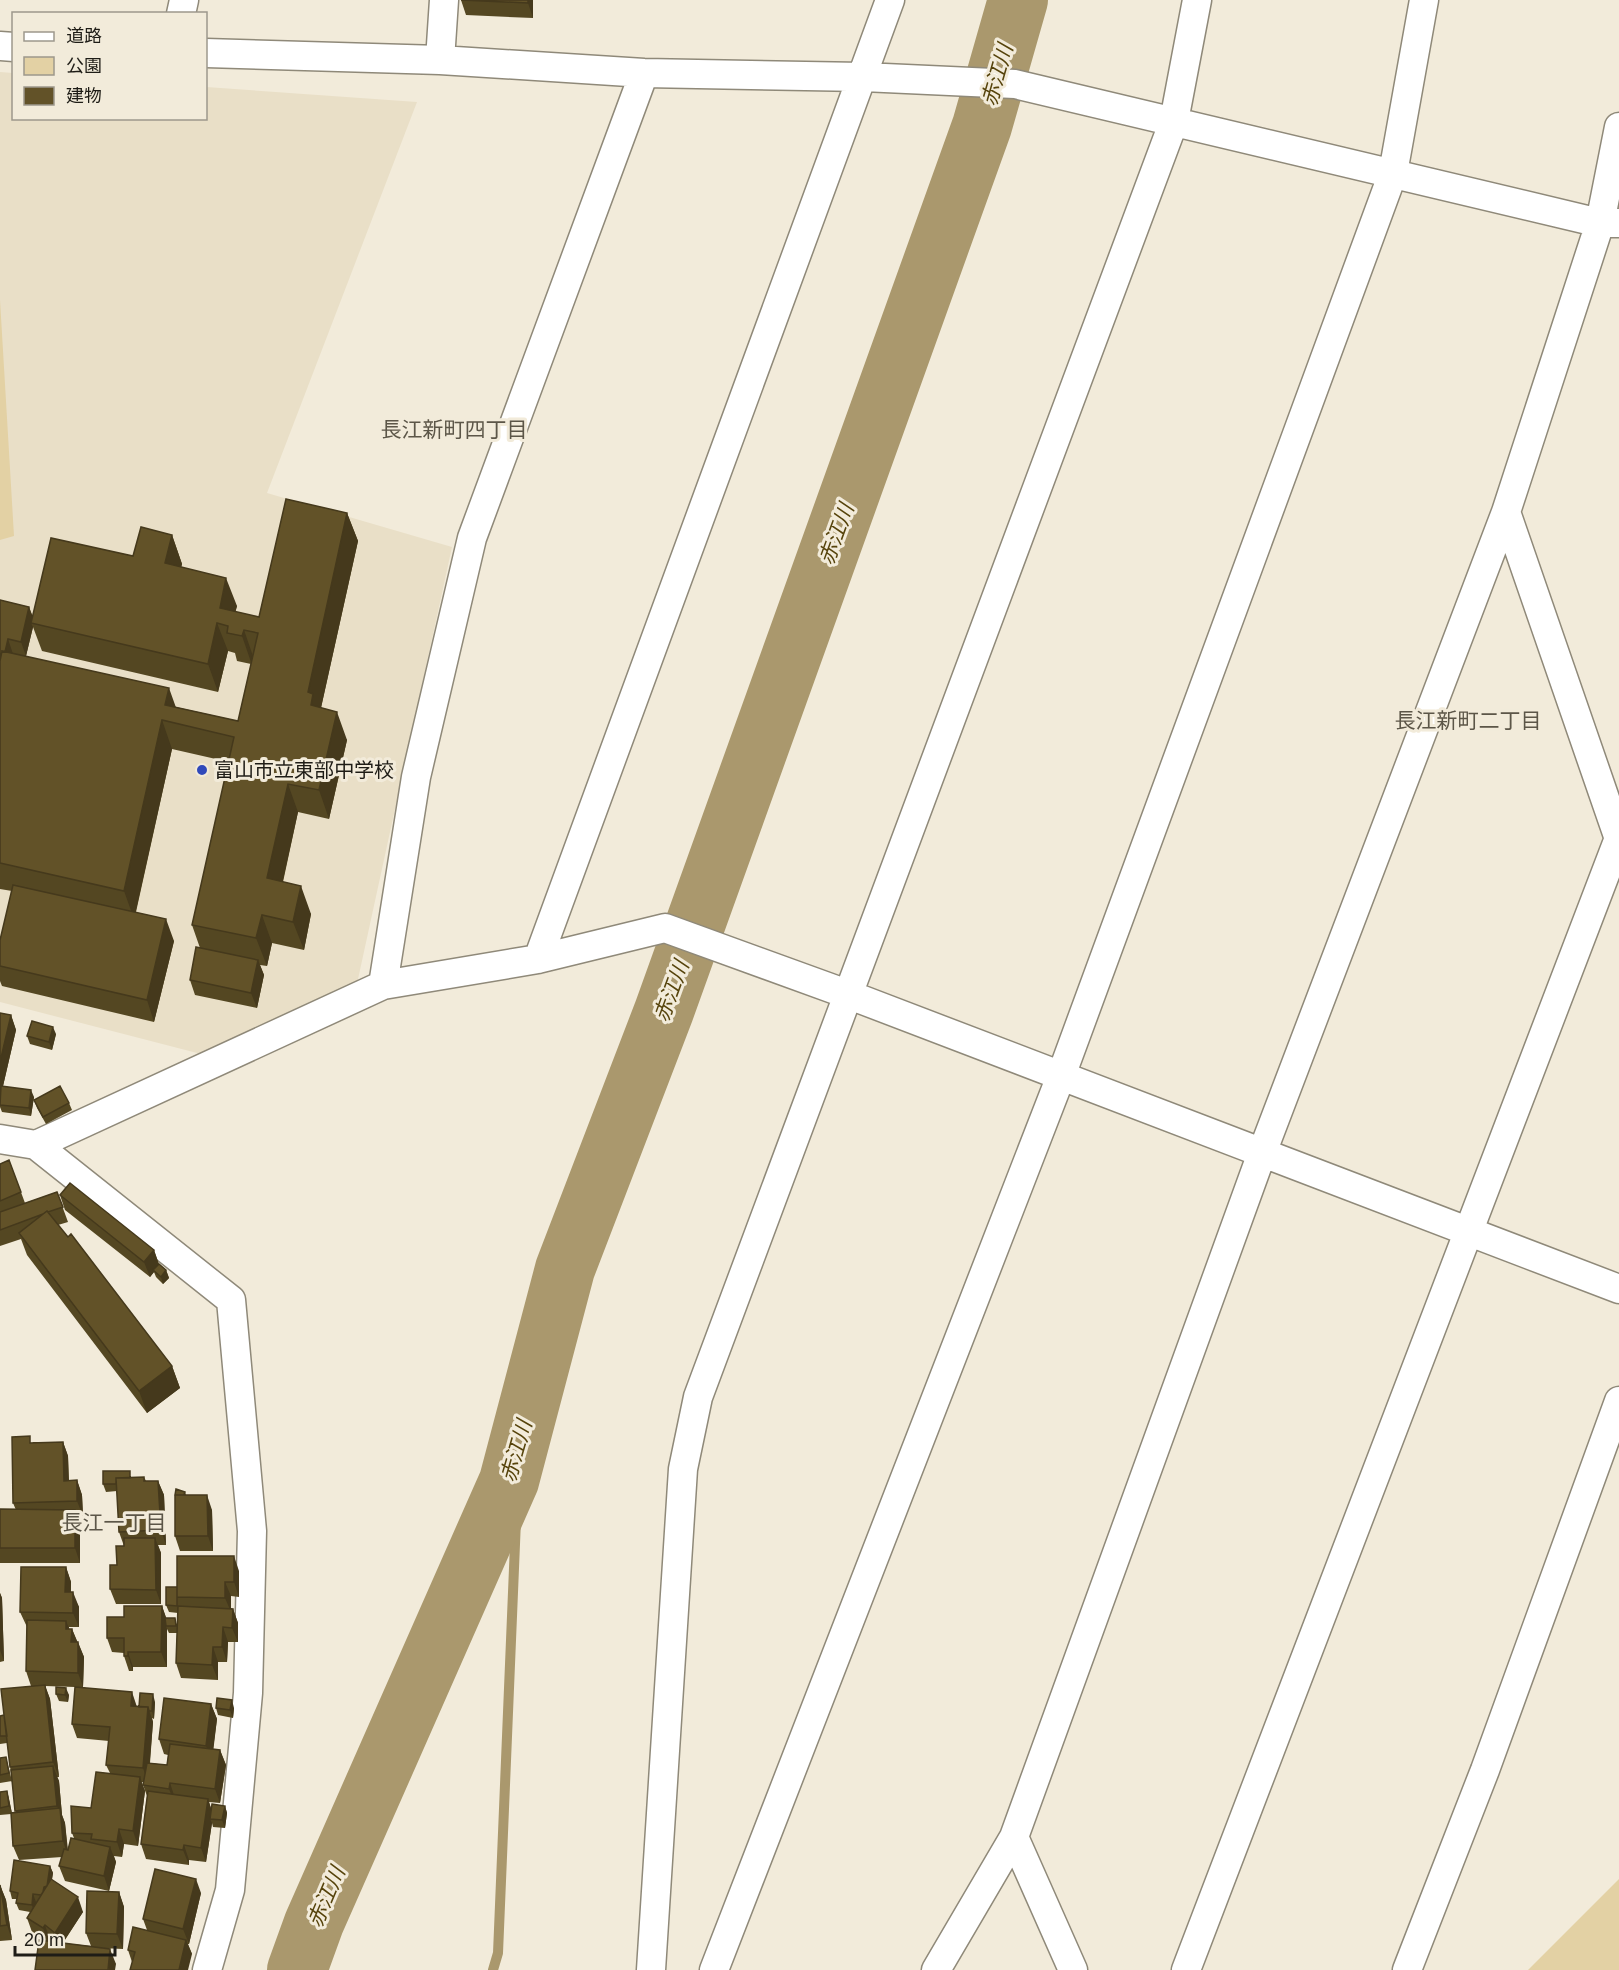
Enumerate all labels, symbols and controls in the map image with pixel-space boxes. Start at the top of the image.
legend [12,12,207,120]
text: 道路 [66,26,102,46]
water label: 赤江川 [977,40,1017,108]
text: 公園 [66,56,102,76]
text: 建物 [66,86,102,106]
district label: 長江新町四丁目 [381,418,528,441]
water label: 赤江川 [814,499,858,568]
district label: 長江新町二丁目 [1395,709,1542,732]
place label: 富山市立東部中学校 [214,759,394,781]
marker: 富山市立東部中学校 [195,763,209,777]
water label: 赤江川 [649,956,693,1025]
water label: 赤江川 [496,1416,536,1484]
district label: 長江一丁目 [62,1511,167,1534]
water label: 赤江川 [303,1862,350,1930]
scale bar [15,1919,116,1957]
text: 20 m [24,1930,64,1950]

